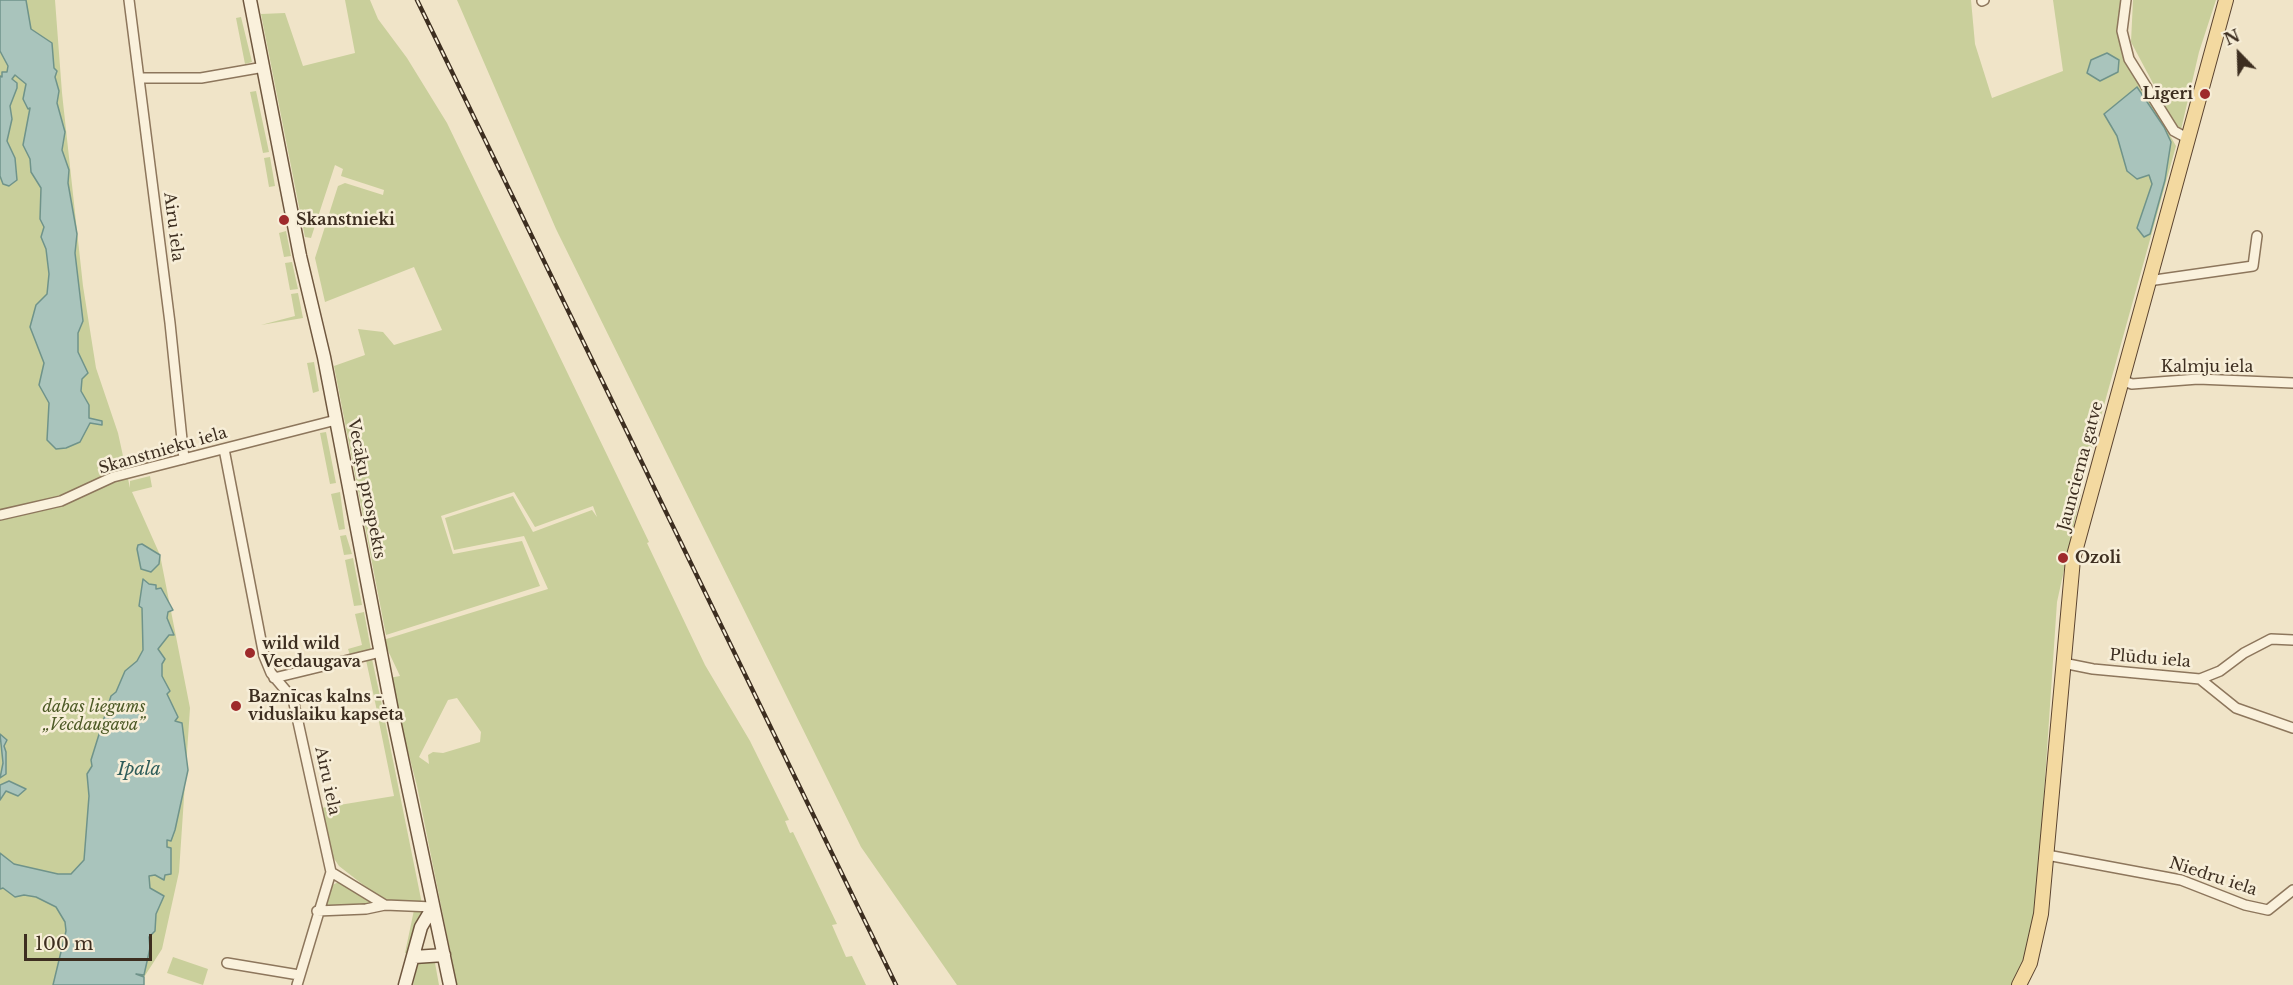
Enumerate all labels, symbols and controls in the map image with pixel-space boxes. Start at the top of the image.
north arrow [2209,24,2269,84]
text: N [2221,25,2243,50]
place label: Līgeri [2142,84,2193,104]
marker: Līgeri [2198,87,2212,101]
street label: Airu iela [159,191,187,263]
place label: Skanstnieki [296,210,395,230]
marker: Skanstnieki [277,213,291,227]
street label: Kalmju iela [2161,357,2253,377]
street label: Jaunciema gatve [2054,399,2108,533]
street label: Vecāķu prospekts [343,417,389,561]
street label: Skanstnieku iela [96,423,230,479]
place label: Ozoli [2075,548,2121,568]
marker: Ozoli [2056,551,2070,565]
place label: wild wild Vecdaugava [262,634,361,672]
marker: wild wild Vecdaugava [243,646,257,660]
street label: Plūdu iela [2108,646,2192,672]
place label: Baznīcas kalns - viduslaiku kapsēta [248,687,404,725]
park label: dabas liegums „Vecdaugava” [43,697,145,735]
marker: Baznīcas kalns - viduslaiku kapsēta [229,699,243,713]
street label: Airu iela [310,745,344,817]
water label: Ipala [117,759,161,781]
street label: Niedru iela [2167,854,2259,900]
scale bar [27,922,154,960]
text: 100 m [35,933,93,955]

